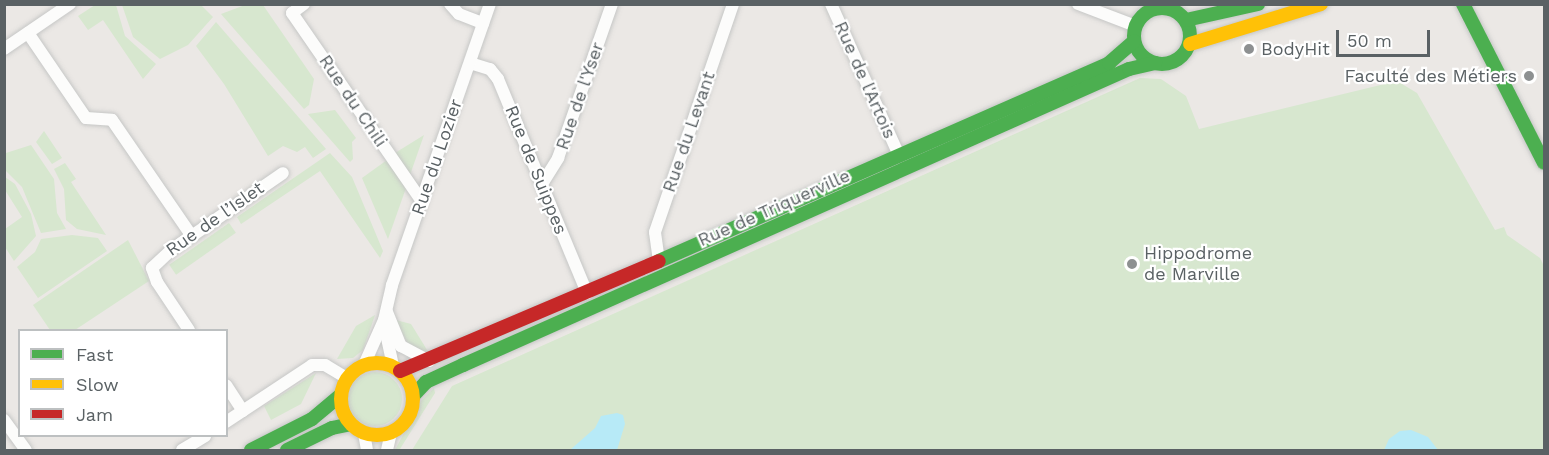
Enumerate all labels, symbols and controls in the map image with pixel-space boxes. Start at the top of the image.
street label: Rue de l'Artois [830,18,900,142]
scale bar [1339,18,1434,56]
text: 50 m [1347,30,1392,51]
place label: BodyHit [1261,38,1330,60]
street label: Rue de l'Yser [551,39,609,153]
marker: BodyHit [1242,42,1256,56]
street label: Rue du Chili [314,51,392,151]
place label: Faculté des Métiers [1345,65,1517,87]
street label: Rue du Levant [658,69,720,195]
marker: Faculté des Métiers [1522,69,1536,83]
street label: Rue du Lozier [407,96,467,218]
street label: Rue de Suippes [500,102,572,238]
street label: Rue de Triquerville [694,165,854,251]
street label: Rue de l’Islet [162,177,268,261]
place label: Hippodrome de Marville [1144,243,1252,286]
marker: Hippodrome de Marville [1125,257,1139,271]
legend [18,329,228,437]
text: Fast [76,344,113,365]
text: Slow [76,374,119,395]
text: Jam [76,404,113,425]

